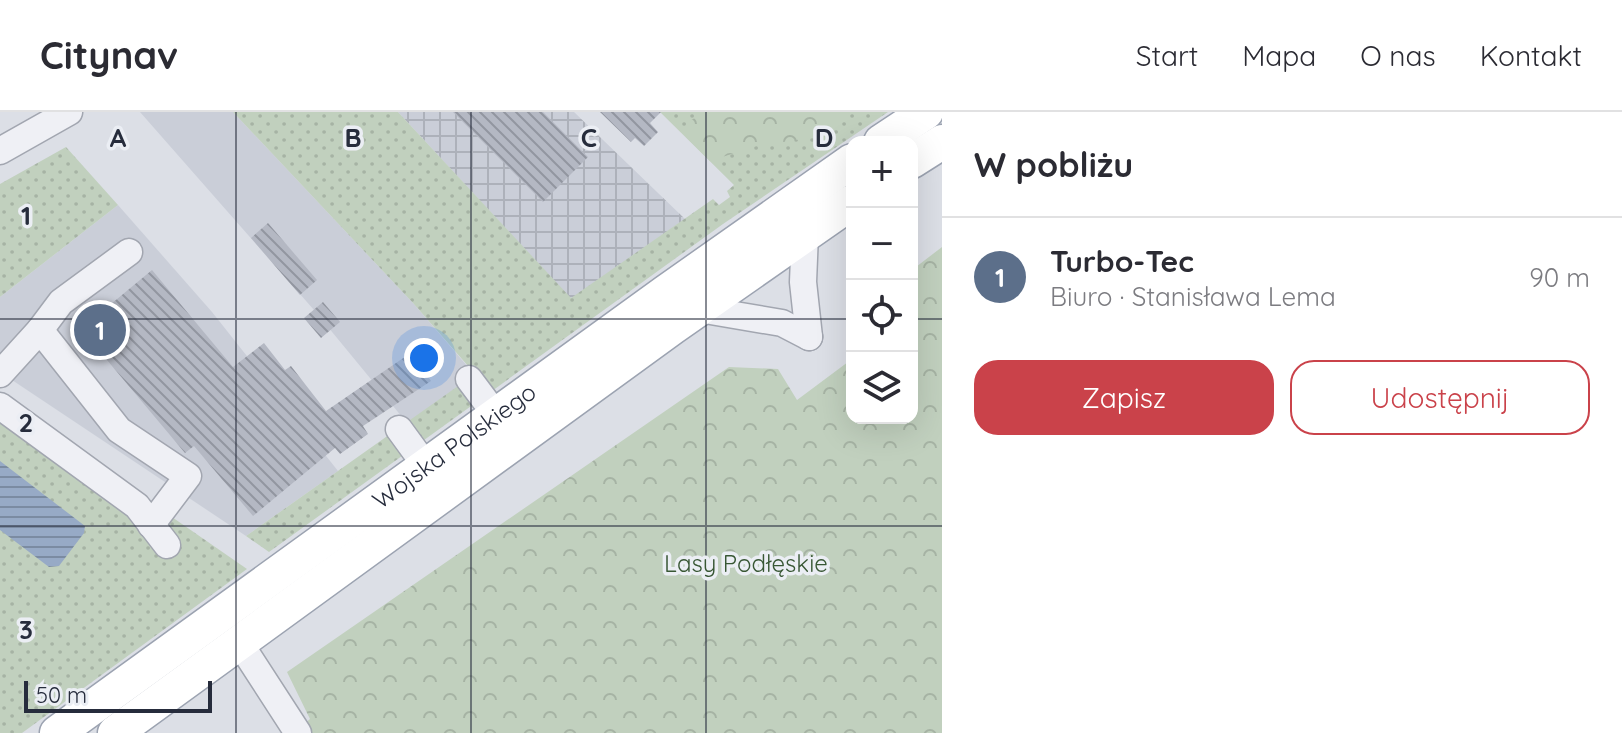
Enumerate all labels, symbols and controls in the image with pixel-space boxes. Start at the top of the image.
text: Citynav [40,31,178,79]
text: Start [1136,38,1198,73]
text: Mapa [1242,38,1316,73]
text: O nas [1360,38,1436,73]
text: Kontakt [1480,38,1582,73]
text: A [110,121,127,154]
text: B [344,121,362,154]
text: C [581,121,597,154]
text: D [815,121,833,154]
map controls [846,136,918,424]
button: + [846,136,918,208]
text: W pobliżu [974,143,1133,186]
text: 1 [21,199,31,232]
button: − [846,208,918,280]
text: Turbo-Tec [1050,242,1194,280]
text: 1 [995,261,1005,294]
text: 90 m [1529,261,1590,294]
button: locate [846,280,918,352]
text: Biuro · Stanisława Lema [1050,280,1336,313]
pin: 1 [74,300,126,360]
your location [404,338,444,378]
button: layers [846,352,918,424]
button: Zapisz [974,360,1274,435]
button: Udostępnij [1290,360,1590,435]
street label: Wojska Polskiego [366,376,542,515]
text: 2 [19,406,33,439]
park label: Lasy Podłęskie [664,548,828,578]
text: 3 [19,613,33,646]
scale bar [24,677,212,713]
text: 50 m [36,681,87,709]

